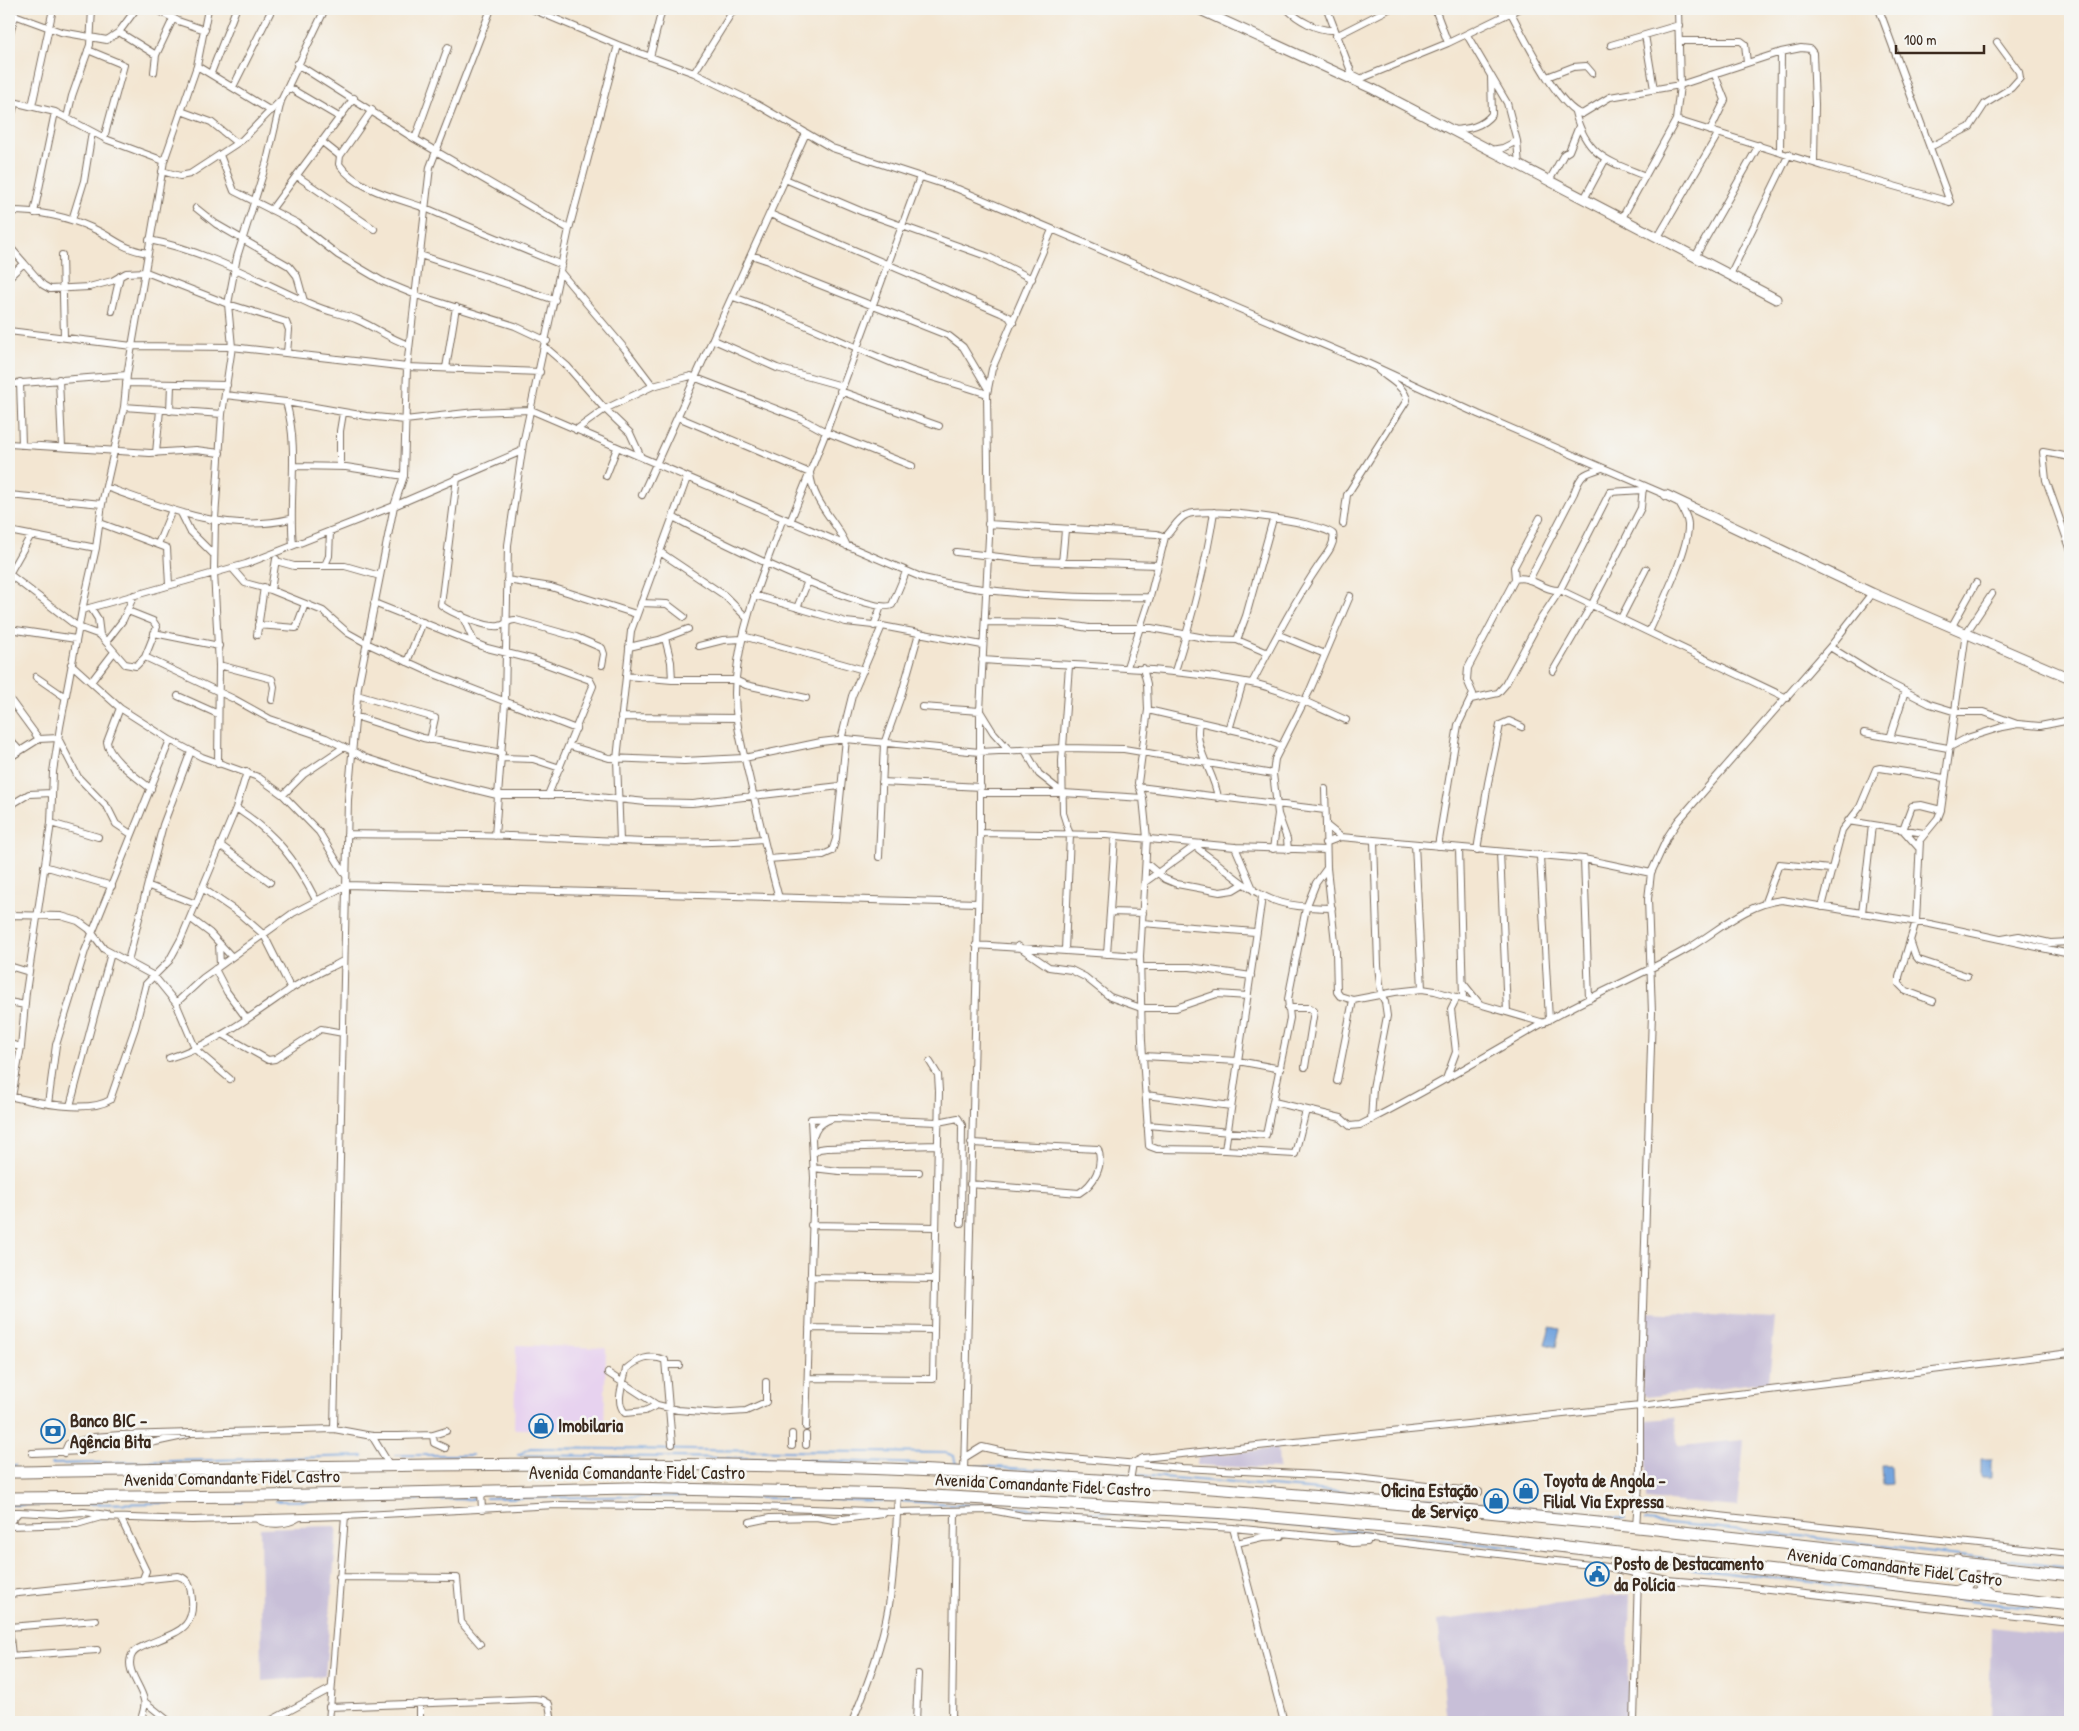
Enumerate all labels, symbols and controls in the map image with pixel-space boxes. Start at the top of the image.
scale bar [1896,22,1984,54]
text: 100 m [1904,29,1937,50]
place label: Banco BIC - Agência Bita [70,1408,152,1455]
shop icon: Imobilaria [528,1413,554,1439]
place label: Imobilaria [558,1413,624,1438]
bank icon: Banco BIC - Agência Bita [40,1418,66,1444]
street label: Avenida Comandante Fidel Castro [529,1460,745,1485]
street label: Avenida Comandante Fidel Castro [124,1463,340,1492]
street label: Avenida Comandante Fidel Castro [935,1466,1151,1503]
place label: Toyota de Angola - Filial Via Expressa [1543,1468,1666,1515]
place label: Oficina Estação de Serviço [1381,1478,1479,1524]
shop icon: Toyota de Angola - Filial Via Expressa [1513,1478,1539,1504]
shop icon: Oficina Estação de Serviço [1483,1488,1509,1514]
street label: Avenida Comandante Fidel Castro [1786,1541,2004,1592]
place label: Posto de Destacamento da Polícia [1614,1551,1764,1597]
public building icon: Posto de Destacamento da Polícia [1584,1561,1610,1587]

